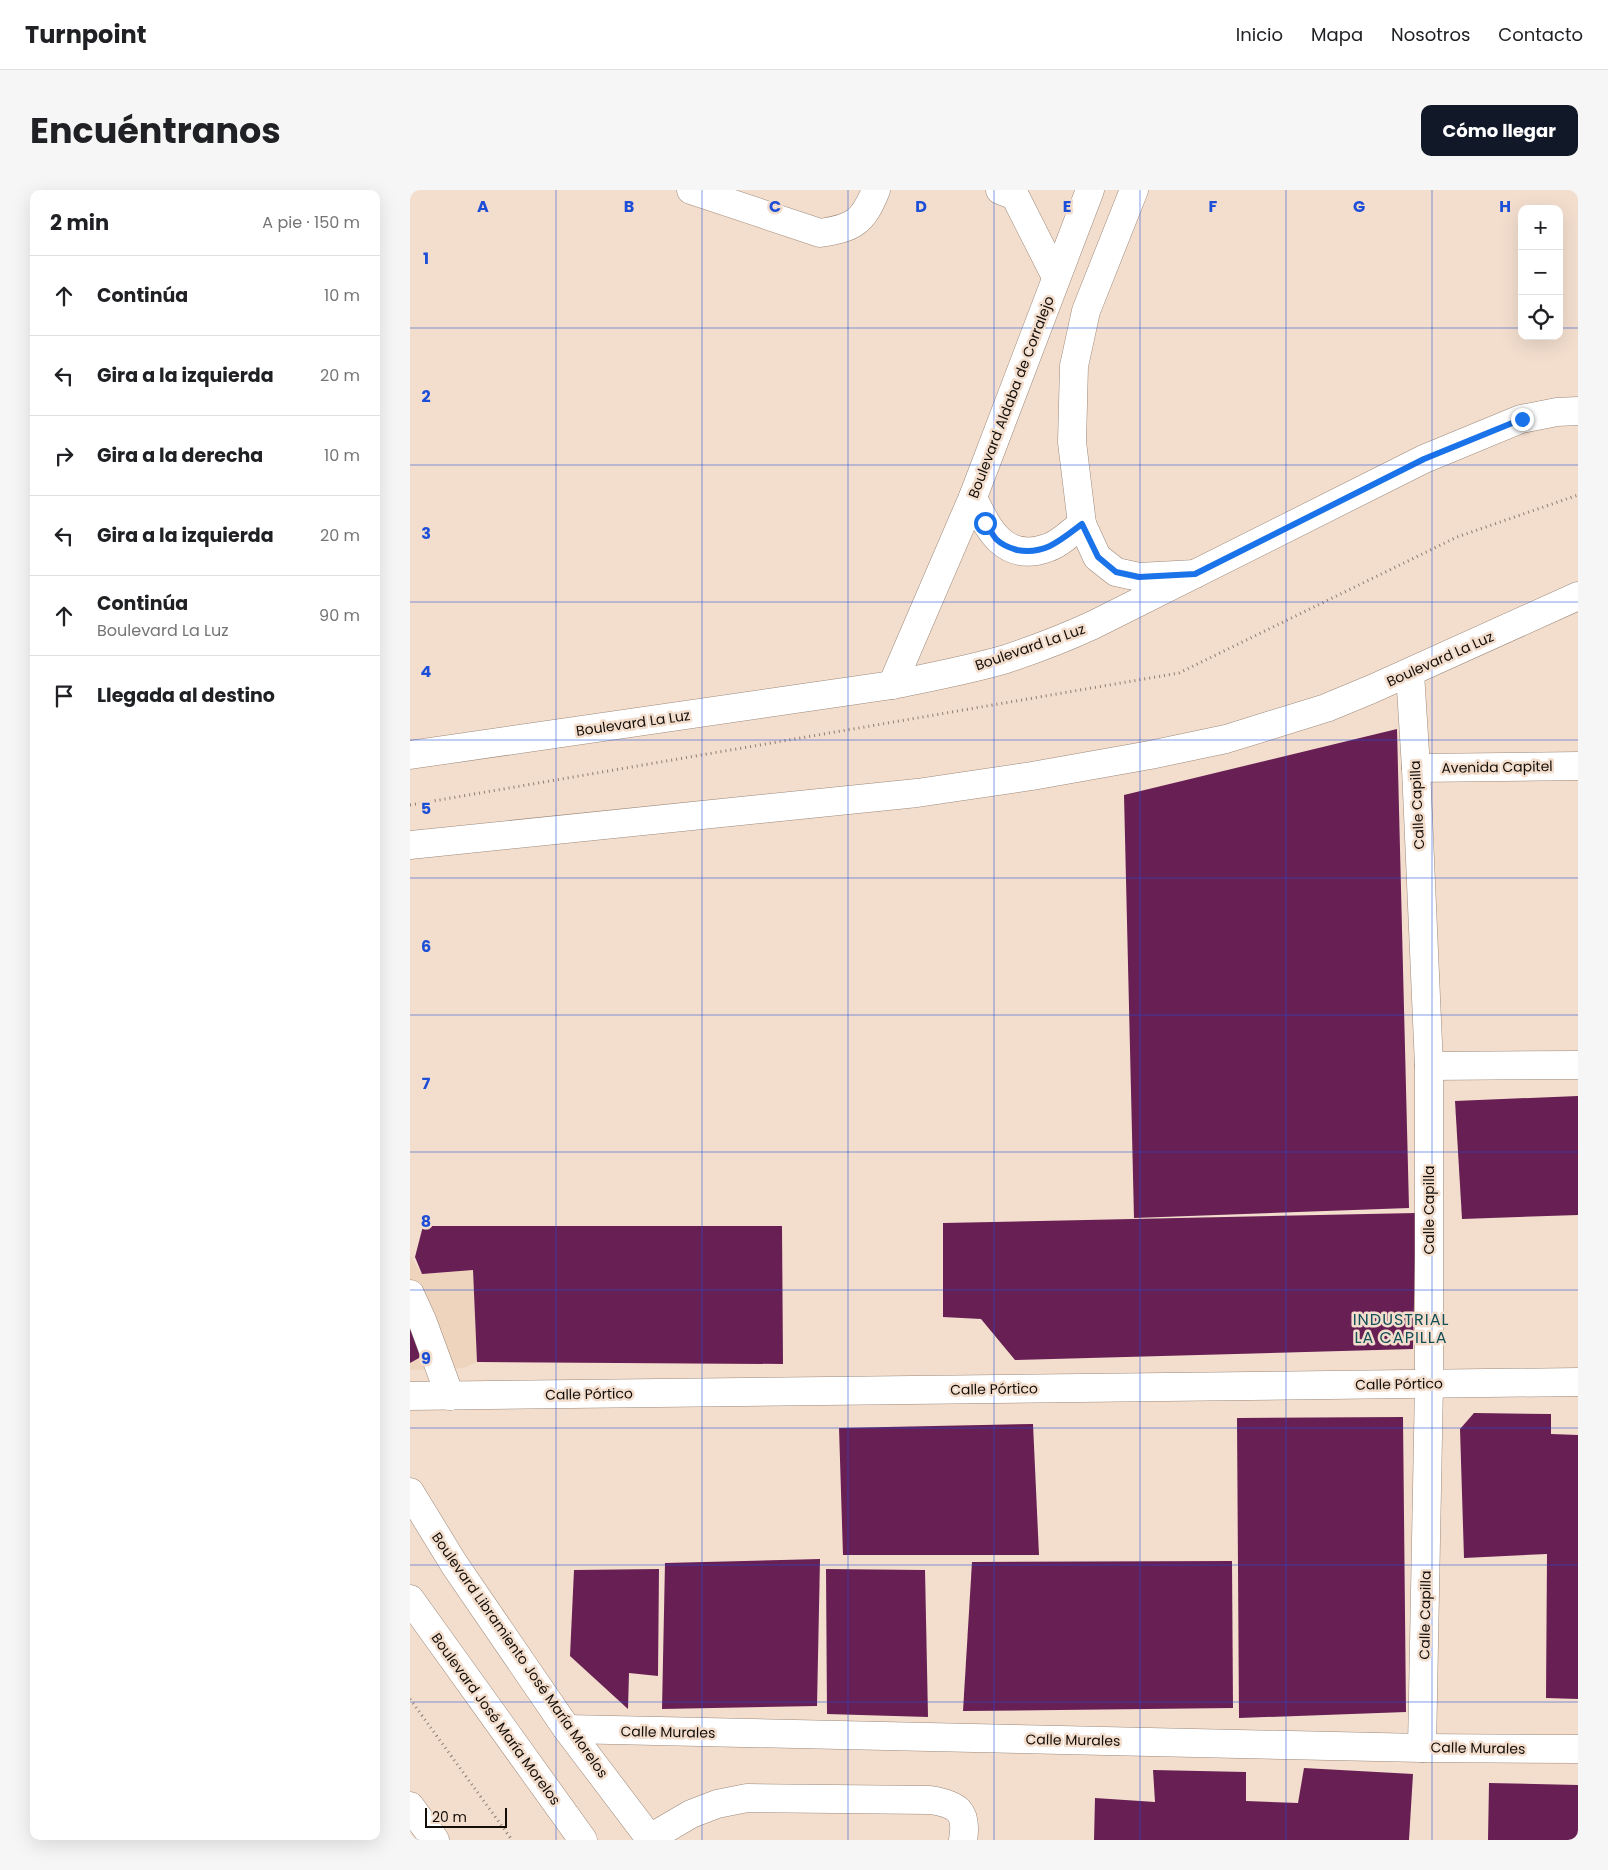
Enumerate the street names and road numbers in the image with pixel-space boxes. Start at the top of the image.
street label: Boulevard Aldaba de Corralejo [963,293,1059,501]
street label: Boulevard La Luz [972,619,1088,675]
street label: Boulevard La Luz [1383,626,1497,692]
street label: Boulevard La Luz [575,705,691,741]
street label: Avenida Capitel [1441,756,1553,778]
street label: Calle Capilla [1405,760,1429,850]
street label: Calle Capilla [1419,1165,1439,1255]
street label: Calle Pórtico [1355,1373,1443,1395]
street label: Calle Pórtico [950,1378,1038,1400]
street label: Calle Pórtico [545,1383,633,1405]
street label: Boulevard Libramiento José María Morelos [427,1528,613,1782]
street label: Calle Capilla [1414,1570,1436,1660]
street label: Boulevard José María Morelos [427,1629,565,1809]
street label: Calle Murales [620,1721,716,1743]
street label: Calle Murales [1025,1729,1121,1751]
street label: Calle Murales [1430,1737,1526,1759]

